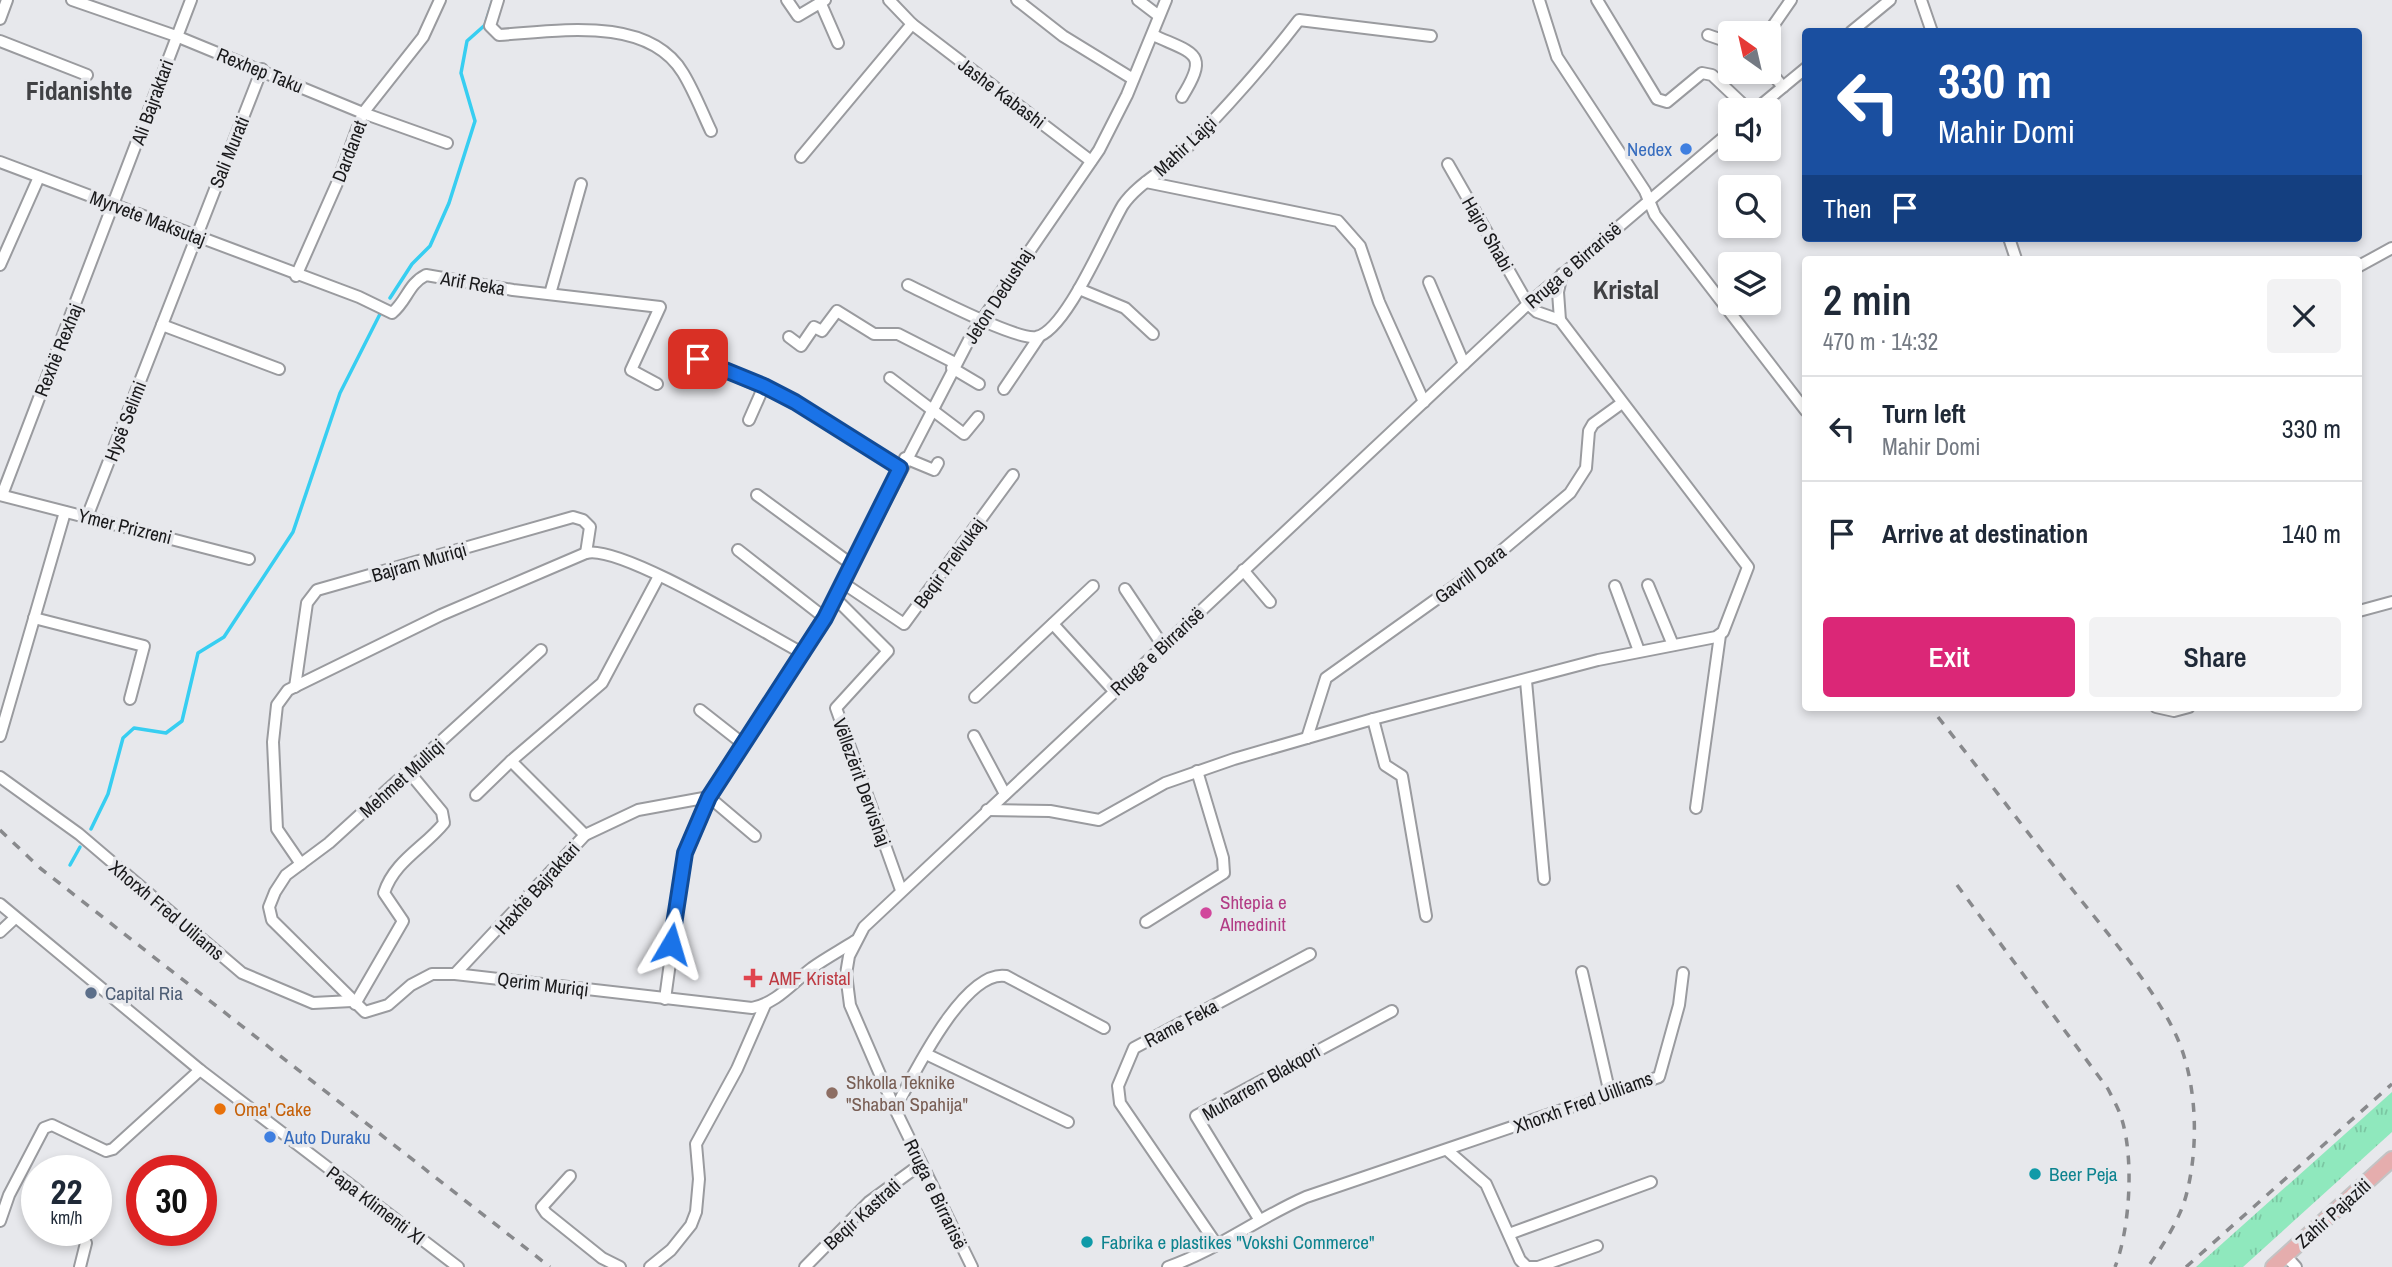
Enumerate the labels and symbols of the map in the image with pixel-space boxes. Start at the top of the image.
north arrow [1718,21,1782,84]
street label: Rexhep Taku [213,41,307,99]
street label: Jashe Kabashi [953,52,1051,134]
street label: Ali Bajraktari [124,56,179,149]
district label: Fidanishte [26,73,132,108]
street label: Mahir Lajçi [1148,110,1222,182]
street label: Sali Murati [203,112,255,192]
street label: Dardanet [325,116,373,186]
place label: Nedex [1627,136,1672,162]
marker: Nedex [1678,141,1694,157]
street label: Myrvete Maksutaj [86,184,210,252]
street label: Hajro Shabi [1456,192,1520,276]
street label: Rruga e Birrarisë [1519,216,1627,314]
street label: Jeton Dedushaj [958,244,1038,348]
street label: Arif Reka [438,264,508,301]
district label: Kristal [1593,272,1659,307]
street label: Rexhë Rexhaj [28,300,88,400]
pin [668,329,728,389]
street label: Hysë Selimi [98,377,152,465]
street label: Ymer Prizreni [75,502,175,550]
street label: Beqir Prelvukaj [907,513,991,613]
street label: Bajram Muriqi [368,536,470,588]
street label: Gavrill Dara [1429,538,1511,609]
street label: Rruga e Birrarisë [1104,601,1210,701]
street label: Vëllezërit Dervishaj [827,714,897,850]
street label: Mehmet Mulliqi [354,733,450,823]
street label: Haxhë Bajraktari [489,836,585,940]
street label: Xhorxh Fred Uiliams [104,854,230,966]
place label: Shtepia e Almedinit [1219,889,1287,937]
marker: Shtepia e Almedinit [1198,905,1214,921]
position arrow [634,907,708,981]
place label: AMF Kristal [768,965,850,991]
street label: Qerim Muriqi [496,966,590,1002]
marker: AMF Kristal [743,968,763,988]
place label: Capital Ria [105,980,183,1006]
marker: Capital Ria [83,985,99,1001]
street label: Rame Feka [1140,993,1223,1053]
street label: Muharrem Blakqori [1197,1038,1325,1126]
street label: Xhorxh Fred Uilliams [1510,1065,1656,1139]
place label: Shkolla Teknike "Shaban Spahija" [846,1069,968,1117]
marker: Shkolla Teknike "Shaban Spahija" [824,1085,840,1101]
place label: Oma' Cake [234,1096,311,1122]
marker: Oma' Cake [212,1101,228,1117]
place label: Auto Duraku [283,1124,371,1150]
marker: Auto Duraku [262,1129,278,1145]
street label: Rruga e Birrarisë [898,1135,974,1253]
speed limit sign: 30 [126,1155,217,1246]
street label: Papa Klimenti XI [321,1159,431,1251]
place label: Beer Peja [2049,1161,2118,1187]
marker: Beer Peja [2027,1166,2043,1182]
street label: Beqir Kastrati [818,1172,906,1256]
street label: Zahir Pajaziti [2290,1172,2376,1254]
place label: Fabrika e plastikes "Vokshi Commerce" [1101,1229,1375,1255]
marker: Fabrika e plastikes "Vokshi Commerce" [1079,1234,1095,1250]

